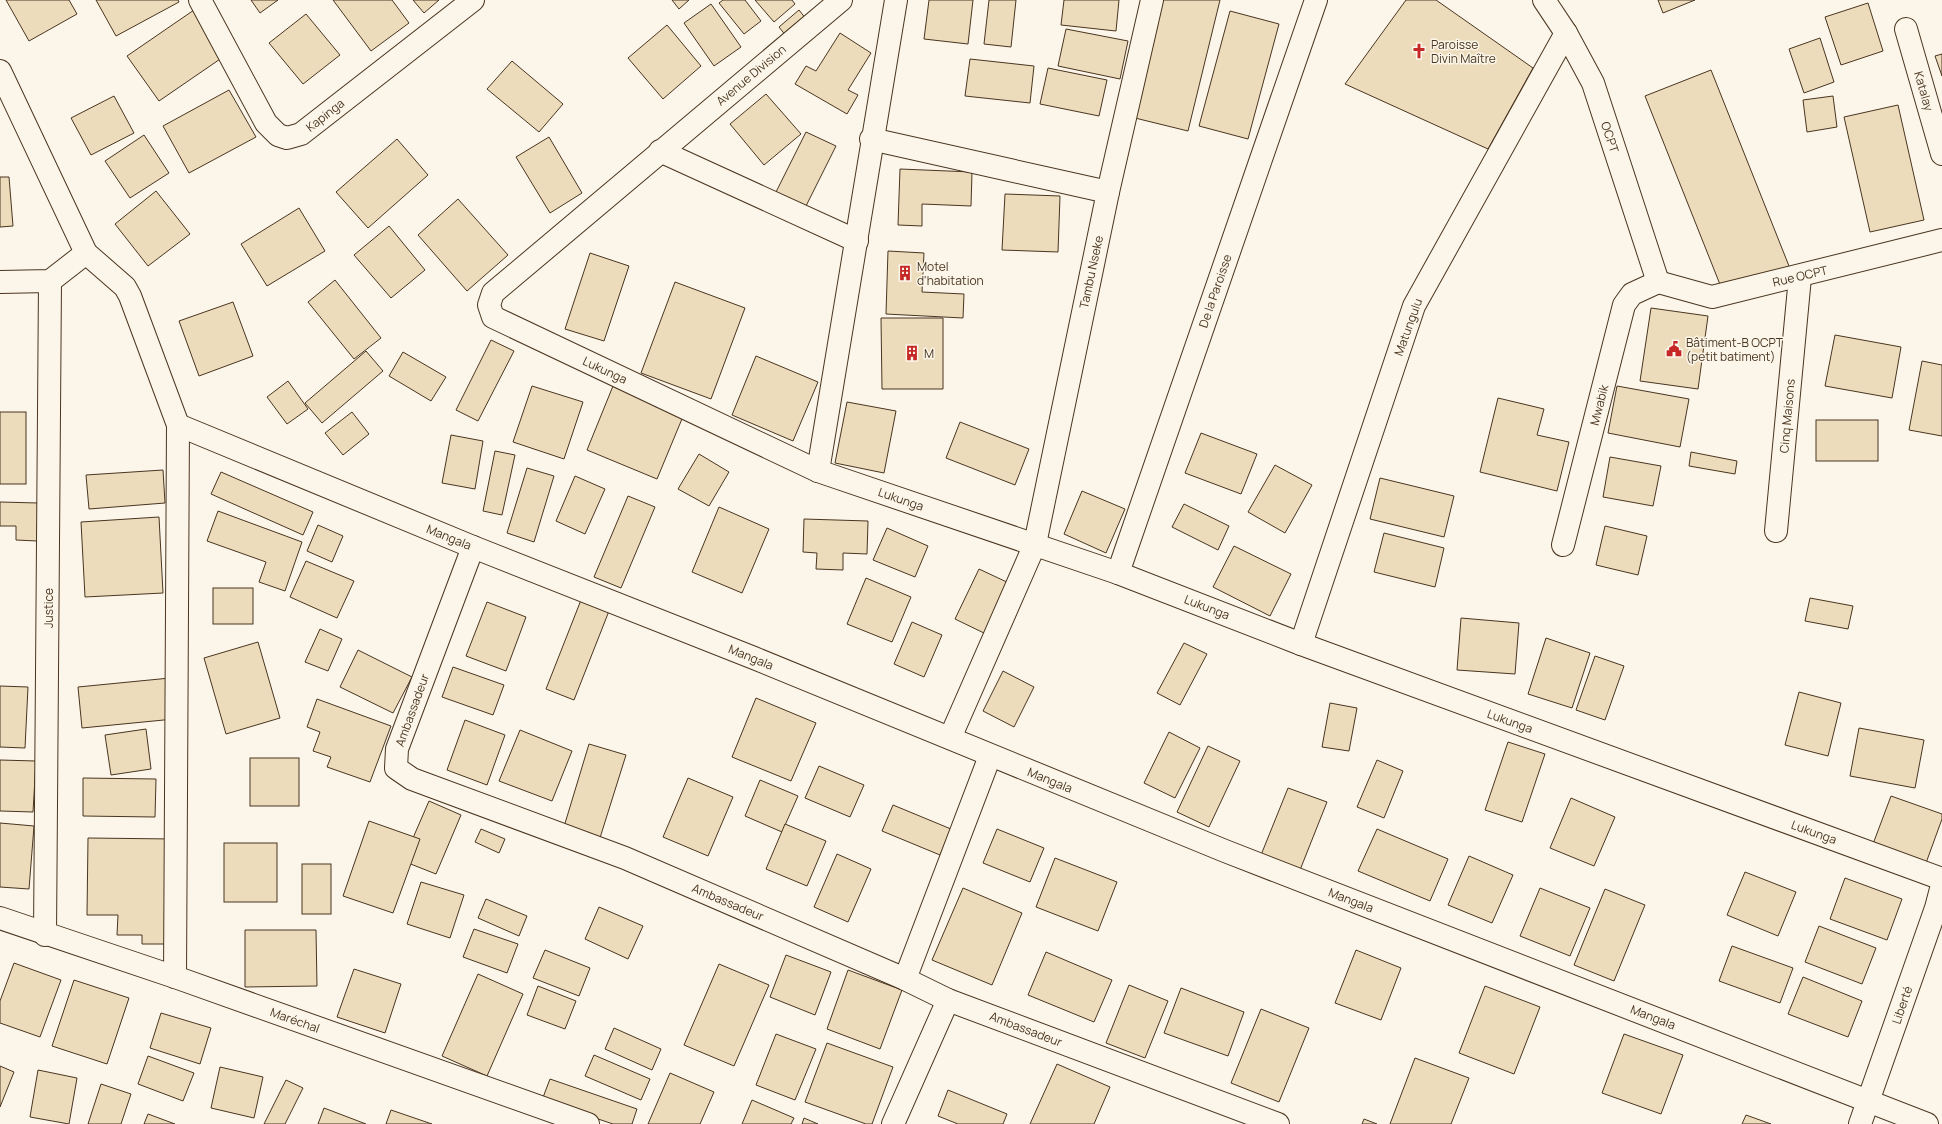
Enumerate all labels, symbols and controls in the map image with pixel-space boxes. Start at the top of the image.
place label: Paroisse Divin Maître [1431,36,1496,67]
street label: Avenue Division [712,41,790,109]
church icon: Paroisse Divin Maître [1410,42,1428,60]
street label: Katalay [1910,69,1938,114]
street label: Kapinga [302,95,348,135]
street label: OCPT [1597,119,1623,155]
street label: Tambu Nseke [1075,234,1107,310]
street label: De la Paroisse [1194,252,1236,330]
place label: Motel d'habitation [917,258,984,289]
street label: Rue OCPT [1771,261,1830,291]
building icon: Motel d'habitation [896,264,914,282]
street label: Matungulu [1390,296,1426,358]
place label: Bâtiment-B OCPT (petit batiment) [1686,334,1784,365]
public building icon: Bâtiment-B OCPT (petit batiment) [1665,340,1683,358]
building icon: M [903,344,921,362]
place label: M [924,345,934,362]
street label: Lukunga [580,352,630,388]
street label: Cinq Maisons [1775,378,1799,454]
street label: Mwabik [1586,382,1613,427]
street label: Lukunga [876,483,926,515]
street label: Mangala [424,520,474,554]
street label: Justice [40,588,57,628]
street label: Lukunga [1182,591,1232,623]
street label: Mangala [726,640,776,674]
street label: Ambassadeur [391,671,433,749]
street label: Lukunga [1485,705,1535,737]
street label: Mangala [1025,763,1075,797]
street label: Lukunga [1789,816,1839,848]
street label: Ambassadeur [690,879,767,925]
street label: Mangala [1326,884,1376,916]
street label: Liberté [1888,984,1916,1026]
street label: Mangala [1628,1001,1678,1033]
street label: Maréchal [268,1003,322,1037]
street label: Ambassadeur [987,1007,1065,1051]

